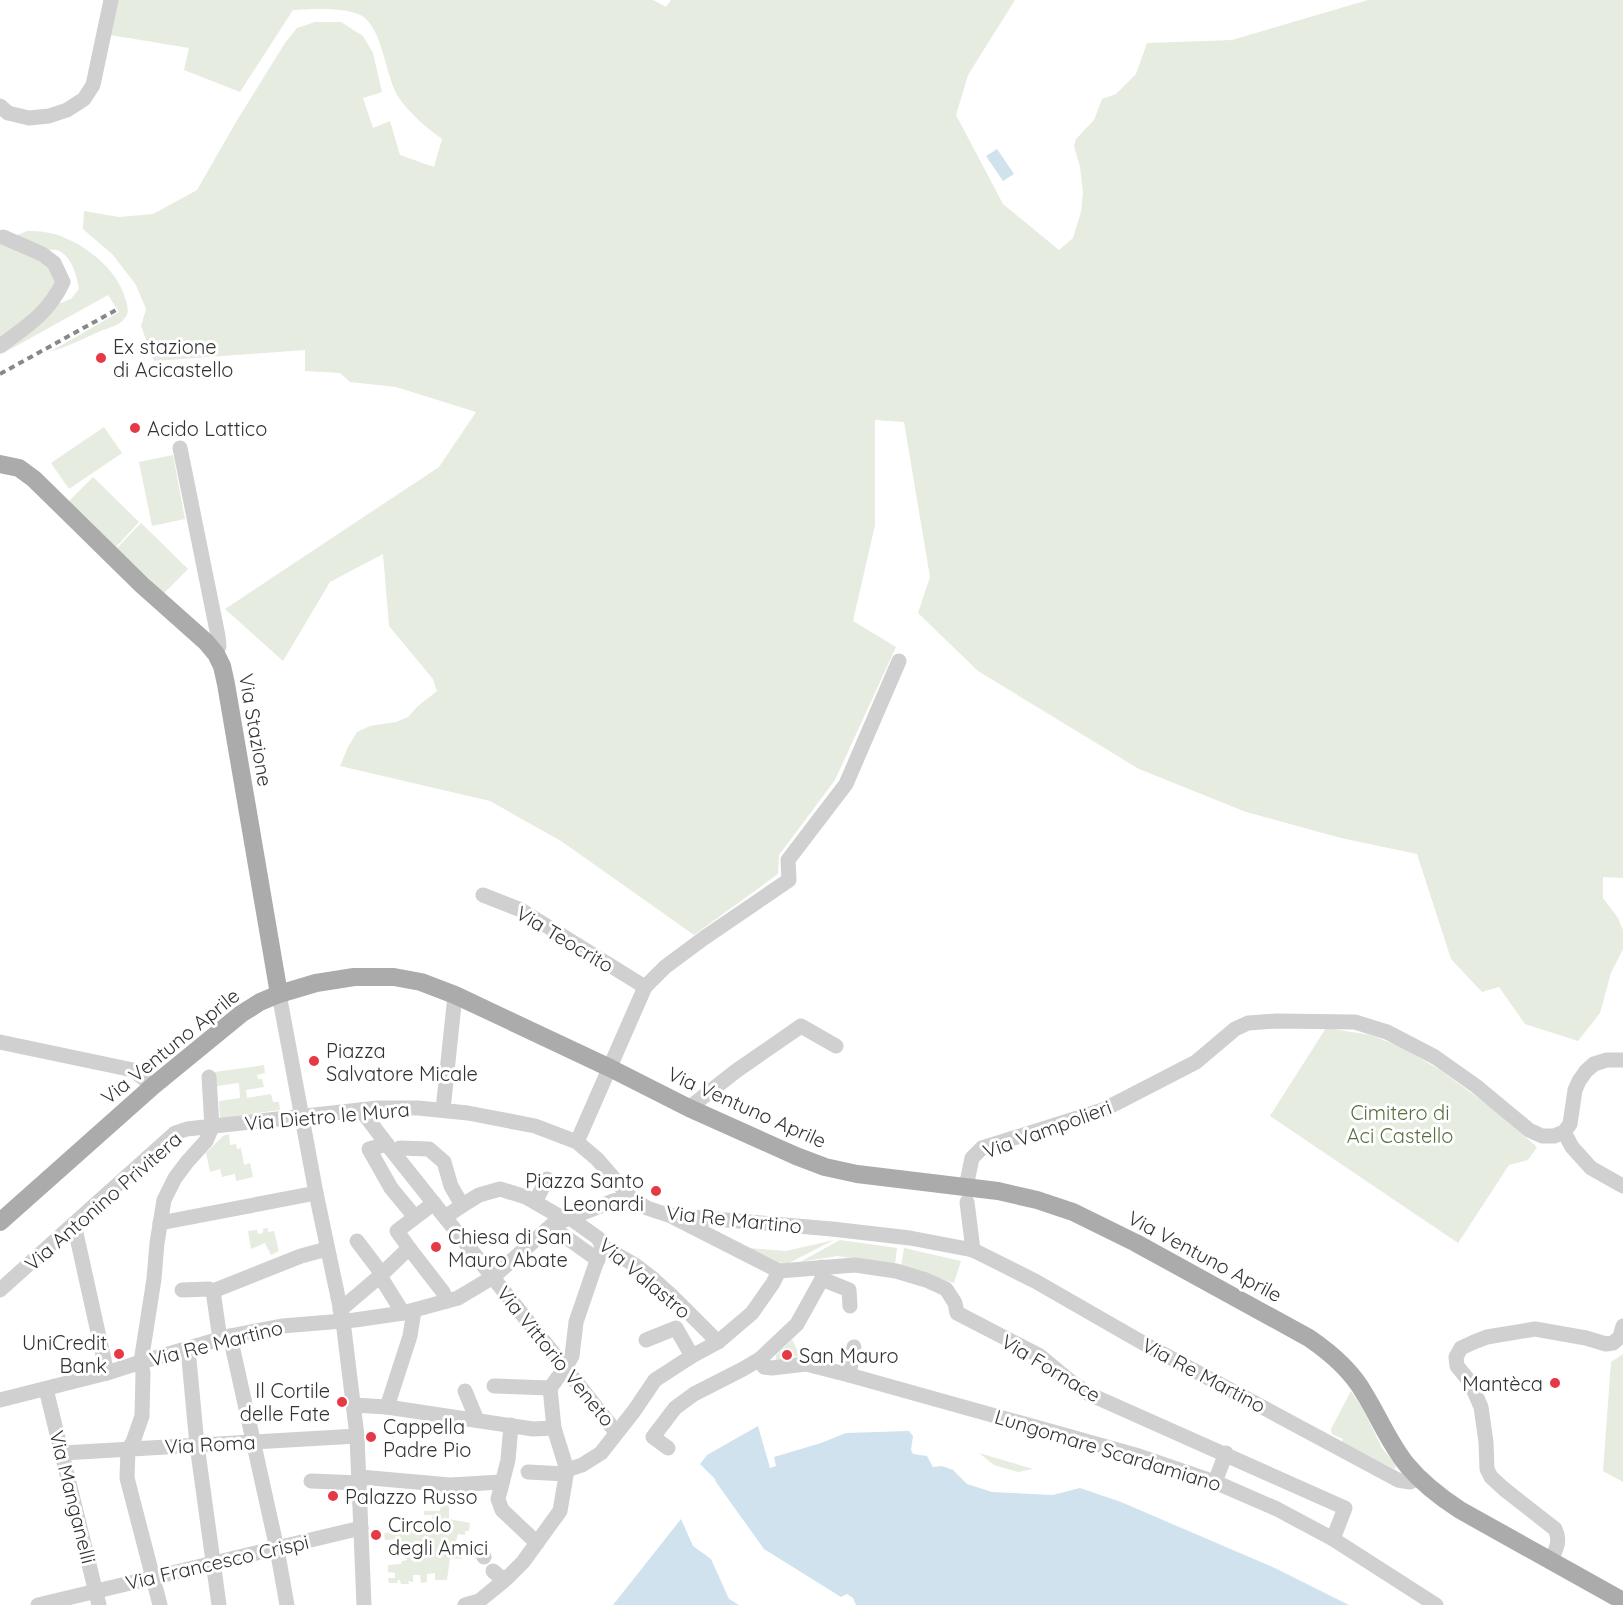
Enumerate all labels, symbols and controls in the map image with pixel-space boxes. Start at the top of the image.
place label: Ex stazione di Acicastello [113,334,233,382]
marker: Ex stazione di Acicastello [94,351,108,365]
place label: Acido Lattico [147,416,267,441]
marker: Acido Lattico [128,421,142,435]
street label: Via Stazione [234,672,278,788]
street label: Via Teocrito [512,900,618,978]
street label: Via Ventuno Aprile [96,983,244,1109]
place label: Piazza Salvatore Micale [326,1038,478,1086]
marker: Piazza Salvatore Micale [307,1054,321,1068]
street label: Via Ventuno Aprile [664,1061,830,1153]
street label: Via Vampolieri [979,1094,1115,1164]
street label: Via Dietro le Mura [244,1096,410,1136]
park label: Cimitero di Aci Castello [1347,1100,1453,1148]
street label: Via Antonino Privitera [19,1126,187,1276]
place label: Piazza Santo Leonardi [525,1168,644,1216]
marker: Piazza Santo Leonardi [649,1184,663,1198]
street label: Via Re Martino [665,1199,803,1239]
street label: Via Ventuno Aprile [1124,1205,1286,1307]
place label: Chiesa di San Mauro Abate [448,1224,572,1272]
street label: Via Valastro [594,1232,696,1324]
marker: Chiesa di San Mauro Abate [429,1240,443,1254]
street label: Via Vittorio Veneto [492,1281,620,1431]
street label: Via Re Martino [147,1314,285,1372]
street label: Via Fornace [997,1329,1105,1407]
place label: UniCredit Bank [22,1330,107,1378]
street label: Via Re Martino [1138,1332,1270,1418]
place label: San Mauro [799,1343,899,1368]
marker: UniCredit Bank [112,1347,126,1361]
marker: San Mauro [780,1348,794,1362]
place label: Mantèca [1462,1371,1543,1396]
marker: Mantèca [1548,1376,1562,1390]
place label: Il Cortile delle Fate [240,1378,330,1426]
marker: Il Cortile delle Fate [335,1395,349,1409]
street label: Lungomare Scardamiano [992,1404,1224,1496]
place label: Cappella Padre Pio [383,1414,471,1462]
street label: Via Manganelli [44,1428,102,1566]
street label: Via Roma [164,1429,256,1459]
marker: Cappella Padre Pio [364,1430,378,1444]
place label: Palazzo Russo [345,1484,478,1509]
marker: Palazzo Russo [326,1489,340,1503]
place label: Circolo degli Amici [388,1512,488,1560]
marker: Circolo degli Amici [369,1528,383,1542]
street label: Via Francesco Crispi [123,1529,311,1595]

